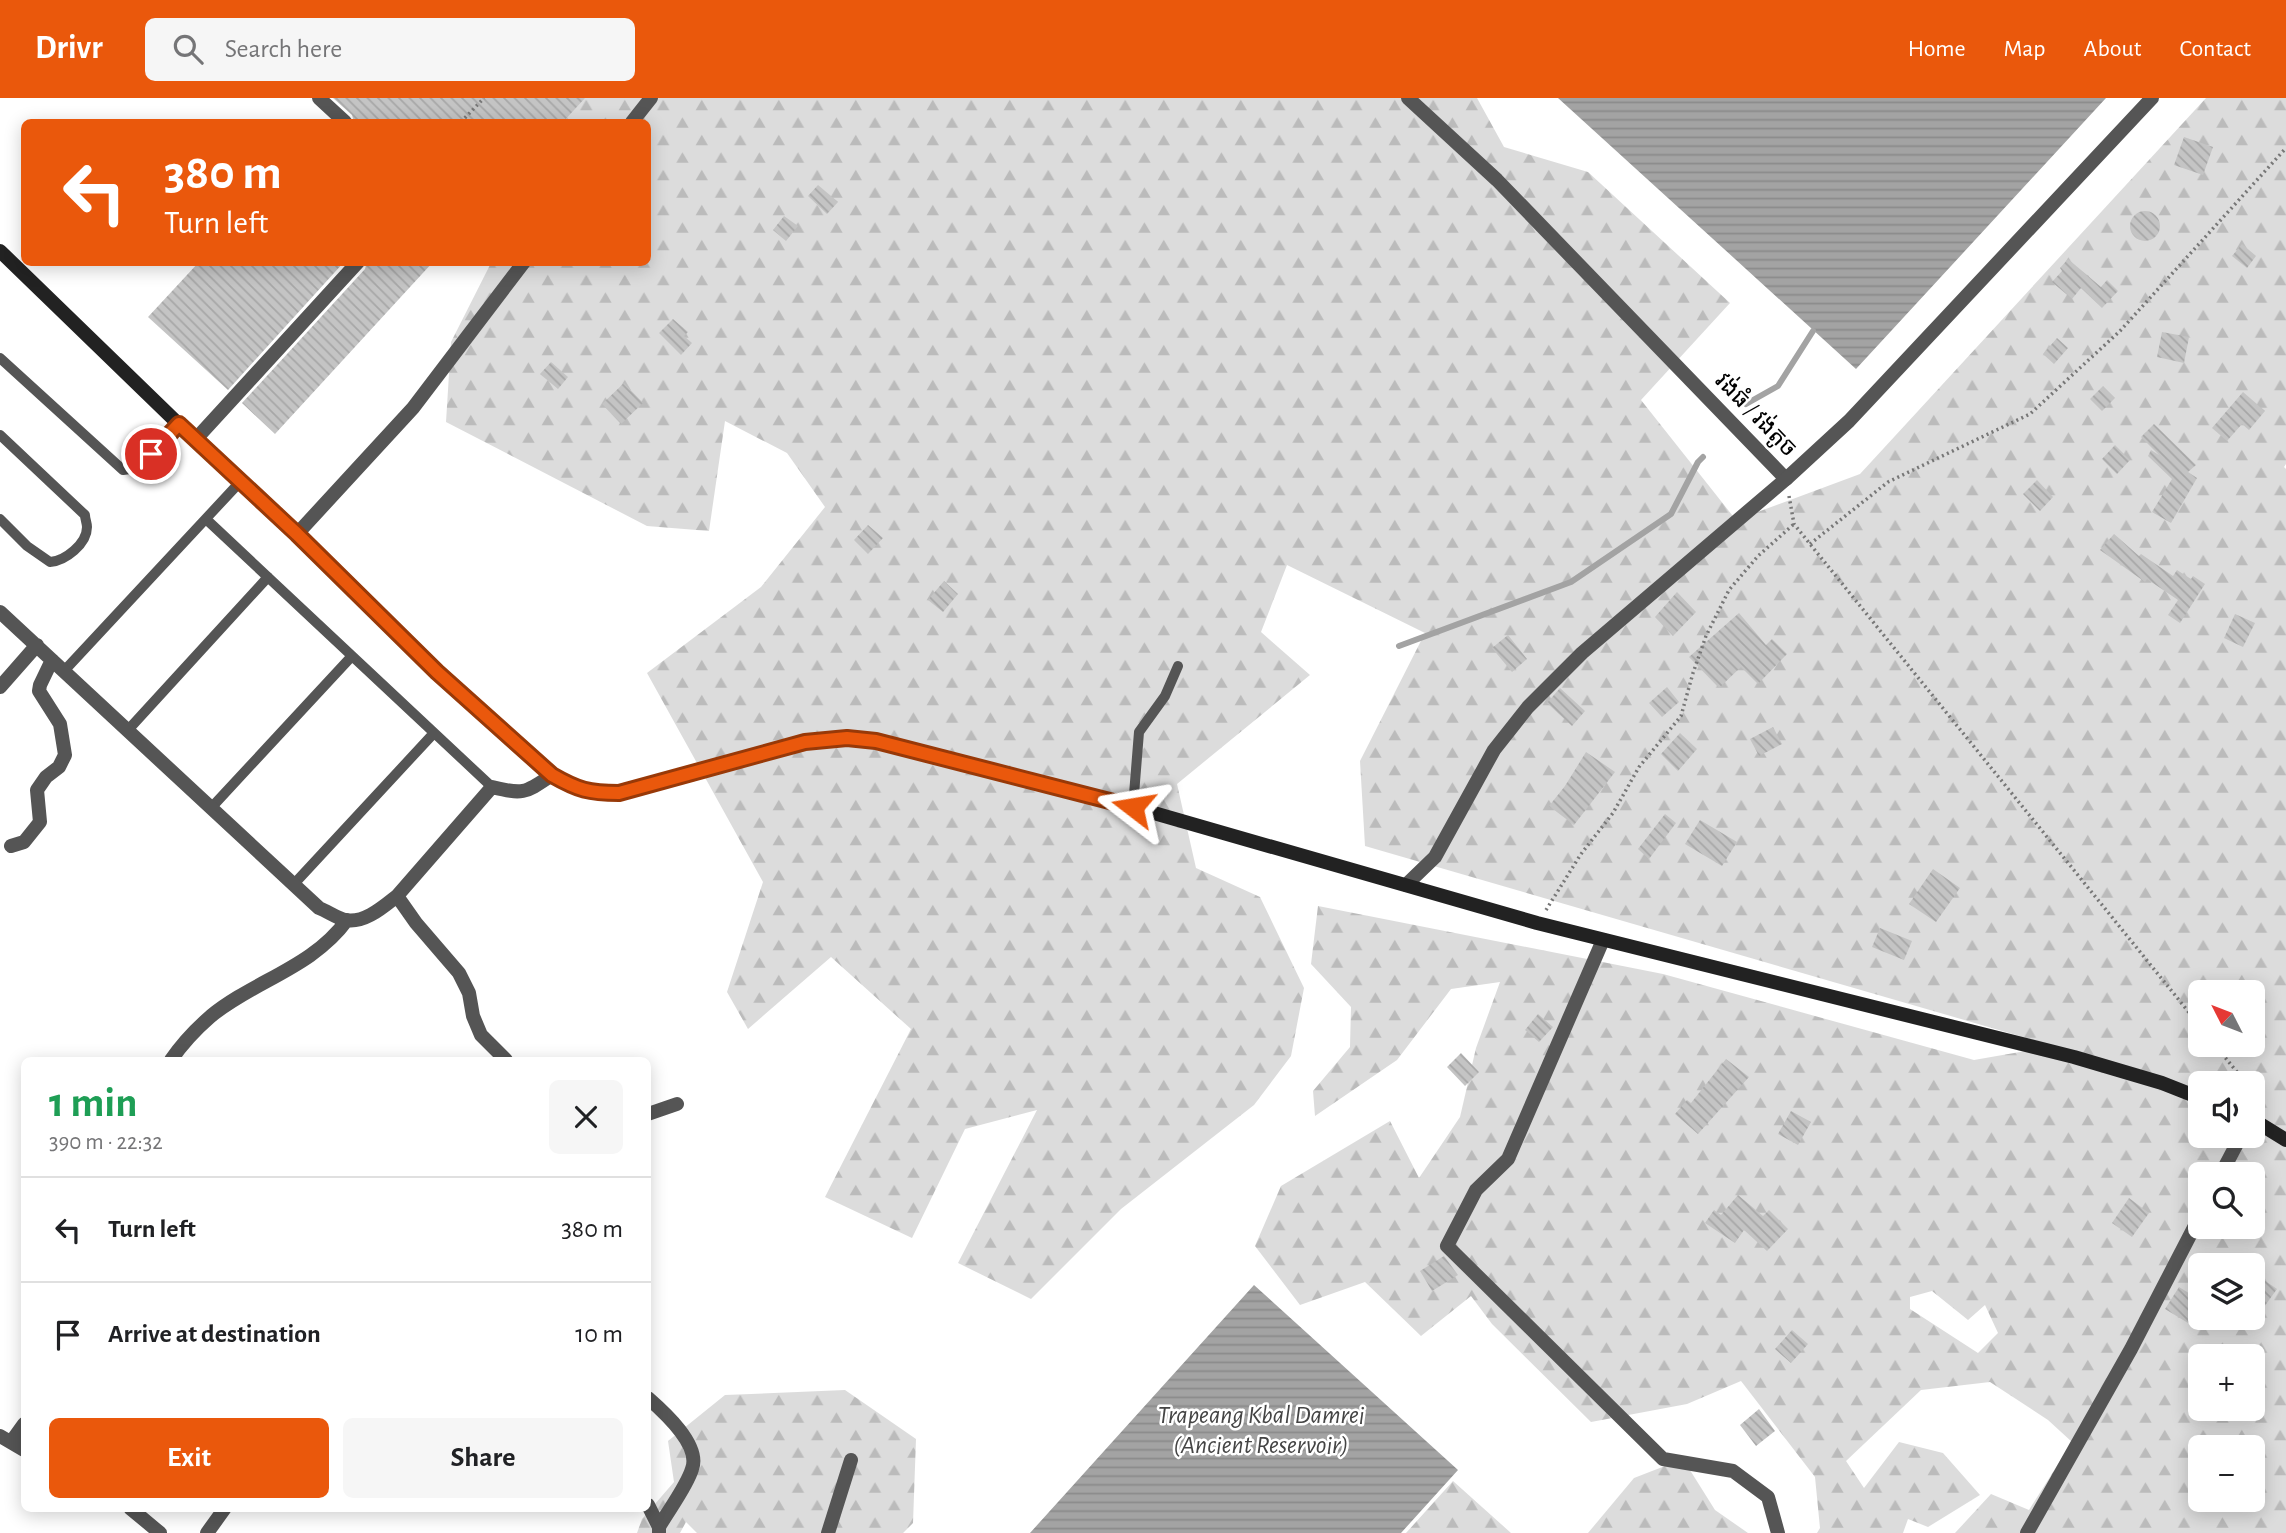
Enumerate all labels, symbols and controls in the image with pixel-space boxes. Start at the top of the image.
search box [145,18,635,81]
icon: search [169,30,207,68]
text: Drivr [35,32,103,65]
text: Search here [225,36,342,62]
text: Home [1908,37,1966,61]
text: Map [2004,37,2046,61]
text: About [2084,37,2141,61]
text: Contact [2179,37,2251,61]
icon: left [49,147,140,238]
text: 380 m [164,149,282,198]
text: Turn left [164,207,268,239]
street label: វង់ធំ / វង់តូច [1709,366,1804,463]
pin [121,424,181,484]
icon: arrive [132,435,170,473]
position arrow [1096,770,1170,844]
north arrow [2188,980,2264,1057]
map controls [2188,980,2265,1512]
button: sound [2188,1071,2265,1148]
button: close [549,1080,623,1154]
text: 1 min [49,1082,138,1124]
text: 390 m · 22:32 [49,1131,163,1154]
button: search [2188,1162,2265,1239]
icon: left [49,1211,87,1249]
text: Turn left [108,1216,196,1242]
text: 380 m [561,1216,623,1242]
button: layers [2188,1253,2265,1330]
icon: arrive [49,1316,87,1354]
text: Arrive at destination [108,1321,321,1347]
text: 10 m [575,1321,623,1347]
button: + [2188,1344,2265,1421]
water label: Trapeang Kbal Damrei (Ancient Reservoir) [1157,1402,1365,1458]
button: Exit [49,1418,329,1498]
button: Share [343,1418,623,1498]
button: − [2188,1435,2265,1512]

